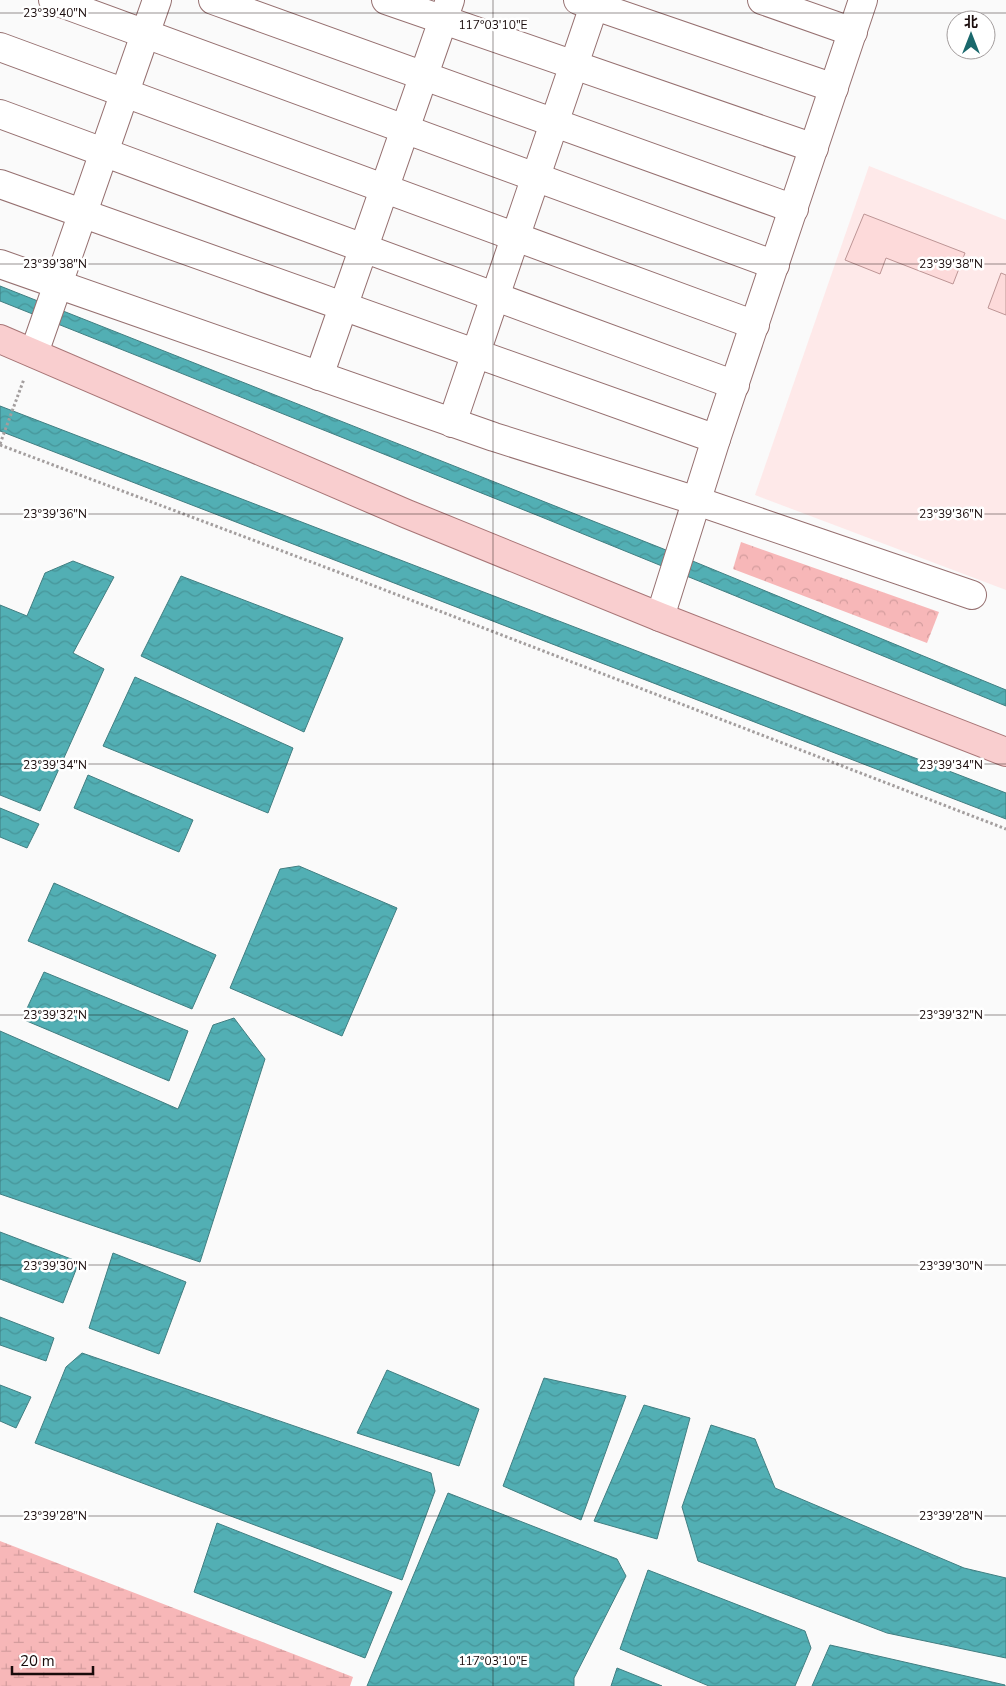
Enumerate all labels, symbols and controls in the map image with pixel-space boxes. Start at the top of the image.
text: 23°39'40"N [23,5,87,21]
north arrow [946,10,996,60]
text: 北 [964,13,978,32]
text: 117°03'10"E [458,17,528,33]
text: 23°39'38"N [23,256,87,272]
text: 23°39'38"N [919,256,983,272]
text: 23°39'36"N [23,506,87,522]
text: 23°39'36"N [919,506,983,522]
text: 23°39'34"N [23,757,87,773]
text: 23°39'34"N [919,757,983,773]
text: 23°39'32"N [23,1007,87,1023]
text: 23°39'32"N [919,1007,983,1023]
text: 23°39'30"N [23,1258,87,1274]
text: 23°39'30"N [919,1258,983,1274]
text: 23°39'28"N [23,1508,87,1524]
text: 23°39'28"N [919,1508,983,1524]
scale bar [12,1644,94,1676]
text: 20 m [20,1651,55,1671]
text: 117°03'10"E [458,1653,528,1669]

